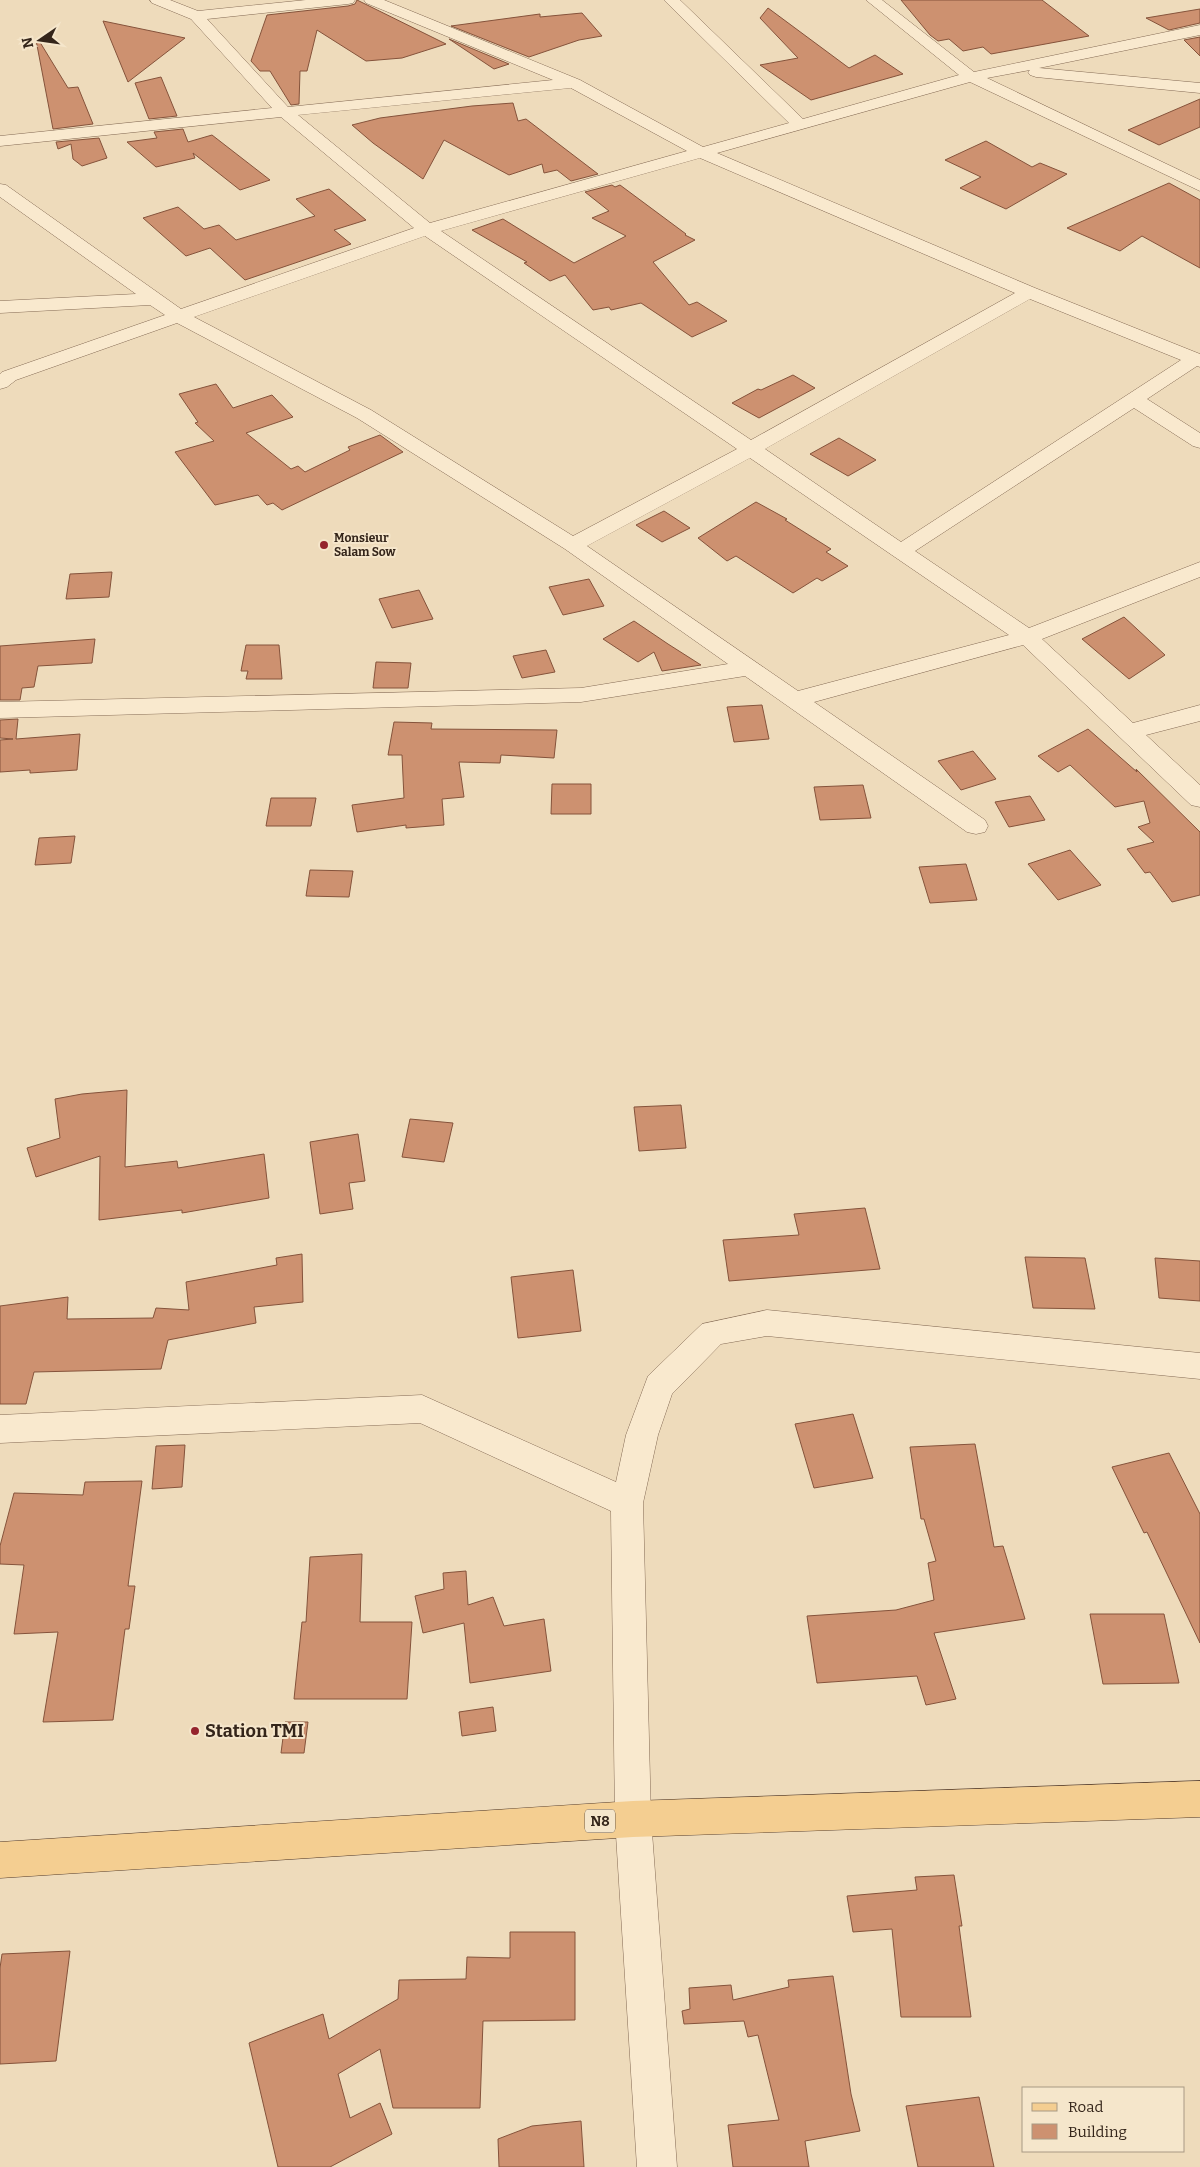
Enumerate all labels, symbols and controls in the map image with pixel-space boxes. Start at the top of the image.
north arrow [15,15,65,65]
text: N [18,35,37,50]
place label: Monsieur Salam Sow [334,531,397,559]
marker: Monsieur Salam Sow [318,539,330,551]
place label: Station TMI [205,1720,304,1742]
marker: Station TMI [189,1725,201,1737]
road number: N8 [585,1810,615,1832]
legend [1022,2087,1185,2152]
text: Road [1068,2098,1103,2116]
text: Building [1068,2123,1127,2141]

